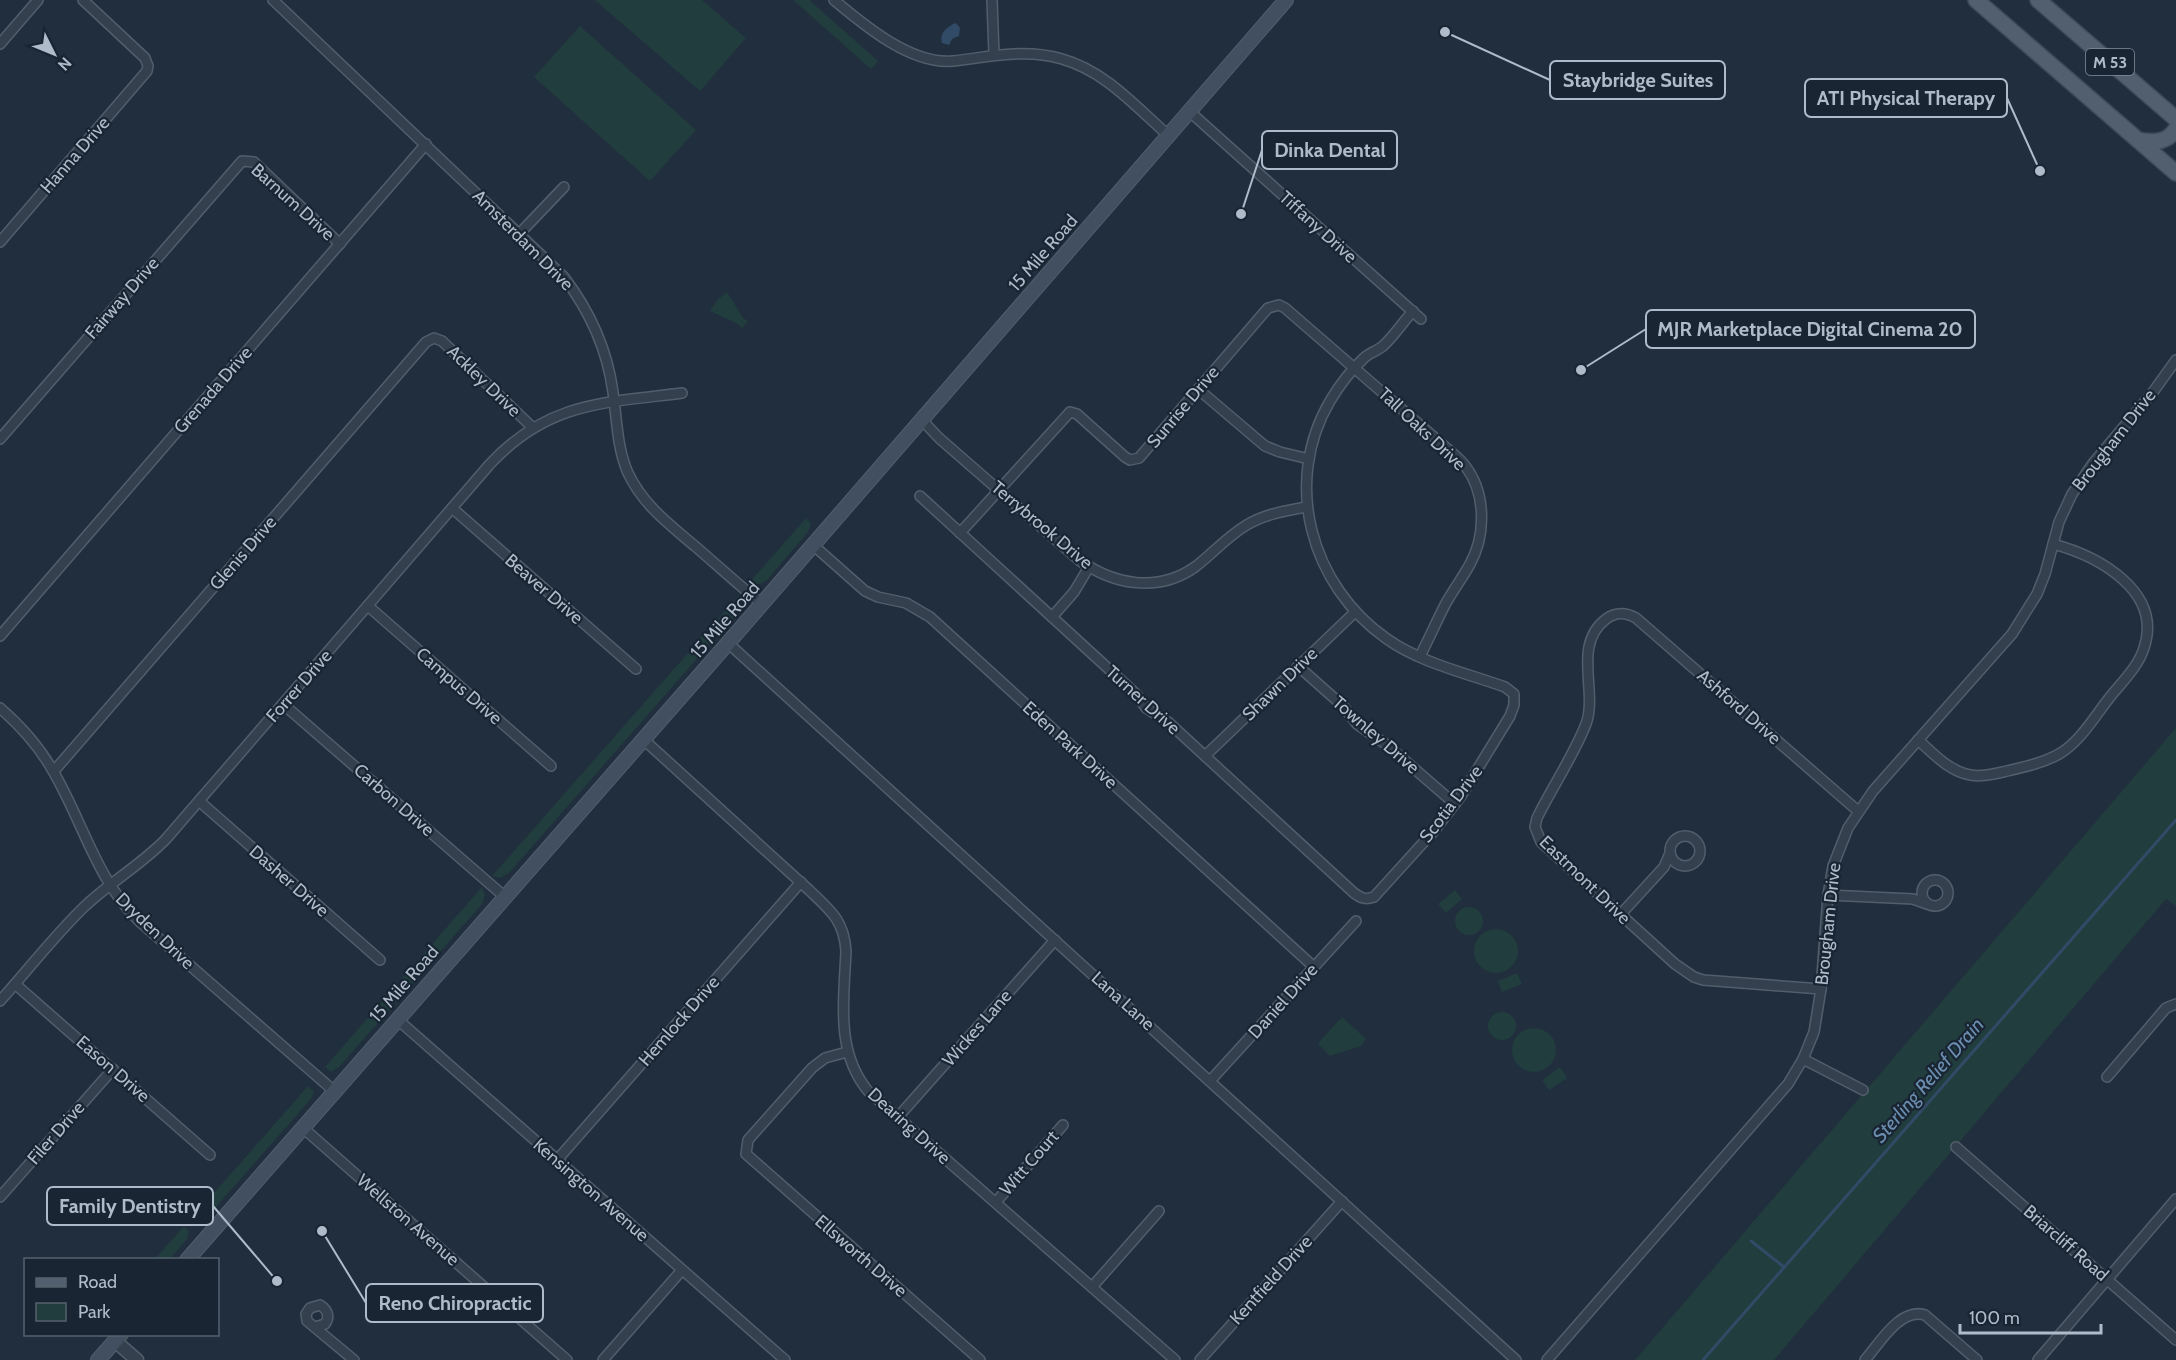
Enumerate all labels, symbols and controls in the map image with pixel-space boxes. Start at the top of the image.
north arrow [24,24,84,84]
road number: M 53 [2086,49,2134,75]
text: N [54,53,75,75]
callout: Staybridge Suites [1550,61,1725,99]
text: Staybridge Suites [1563,68,1713,92]
callout: ATI Physical Therapy [1805,79,2007,117]
text: ATI Physical Therapy [1817,86,1996,110]
street label: Hanna Drive [36,112,114,198]
callout: Dinka Dental [1262,131,1397,169]
text: Dinka Dental [1274,138,1386,162]
street label: Barnum Drive [247,159,339,245]
street label: Amsterdam Drive [468,185,578,295]
street label: Tiffany Drive [1275,186,1361,268]
street label: 15 Mile Road [1004,210,1082,296]
street label: Fairway Drive [80,253,164,343]
callout: MJR Marketplace Digital Cinema 20 [1646,310,1975,348]
text: MJR Marketplace Digital Cinema 20 [1657,317,1963,341]
street label: Ackley Drive [443,340,525,422]
street label: Grenada Drive [169,342,257,438]
street label: Sunrise Drive [1142,361,1224,453]
street label: Tall Oaks Drive [1374,383,1470,475]
street label: Brougham Drive [2067,385,2161,495]
street label: Terrybrook Drive [987,476,1097,574]
street label: Glenis Drive [205,511,281,595]
street label: Beaver Drive [500,549,588,629]
street label: 15 Mile Road [686,577,764,663]
street label: Campus Drive [411,643,507,729]
street label: Shawn Drive [1238,643,1322,725]
street label: Forrer Drive [262,645,336,727]
street label: Turner Drive [1101,661,1185,739]
street label: Ashford Drive [1693,665,1785,749]
street label: Townley Drive [1328,691,1424,779]
street label: Eden Park Drive [1018,697,1122,793]
street label: Carbon Drive [349,759,439,841]
street label: Scotia Drive [1415,761,1487,847]
street label: Eastmont Drive [1535,831,1635,929]
street label: Dasher Drive [245,841,333,921]
street label: Brougham Drive [1811,862,1845,986]
street label: Dryden Drive [111,888,199,974]
street label: 15 Mile Road [365,941,443,1027]
street label: Daniel Drive [1244,959,1322,1043]
street label: Lana Lane [1087,967,1159,1035]
street label: Hemlock Drive [634,971,724,1071]
street label: Wickes Lane [938,985,1016,1071]
water label: Sterling Relief Drain [1867,1013,1989,1147]
street label: Eason Drive [72,1031,154,1107]
street label: Dearing Drive [863,1083,955,1169]
street label: Filer Drive [23,1097,89,1169]
street label: Witt Court [995,1126,1063,1200]
street label: Kensington Avenue [529,1134,653,1246]
street label: Wellston Avenue [352,1170,464,1270]
callout: Family Dentistry [47,1187,213,1225]
text: Family Dentistry [59,1194,201,1218]
street label: Briarcliff Road [2019,1200,2113,1286]
street label: Ellsworth Drive [810,1210,912,1302]
street label: Kentfield Drive [1225,1231,1317,1329]
legend [24,1258,219,1336]
text: Road [78,1271,117,1293]
callout: Reno Chiropractic [366,1284,543,1322]
text: Reno Chiropractic [379,1291,531,1315]
scale bar [1960,1297,2101,1335]
text: Park [78,1301,111,1323]
text: 100 m [1969,1307,2020,1329]

